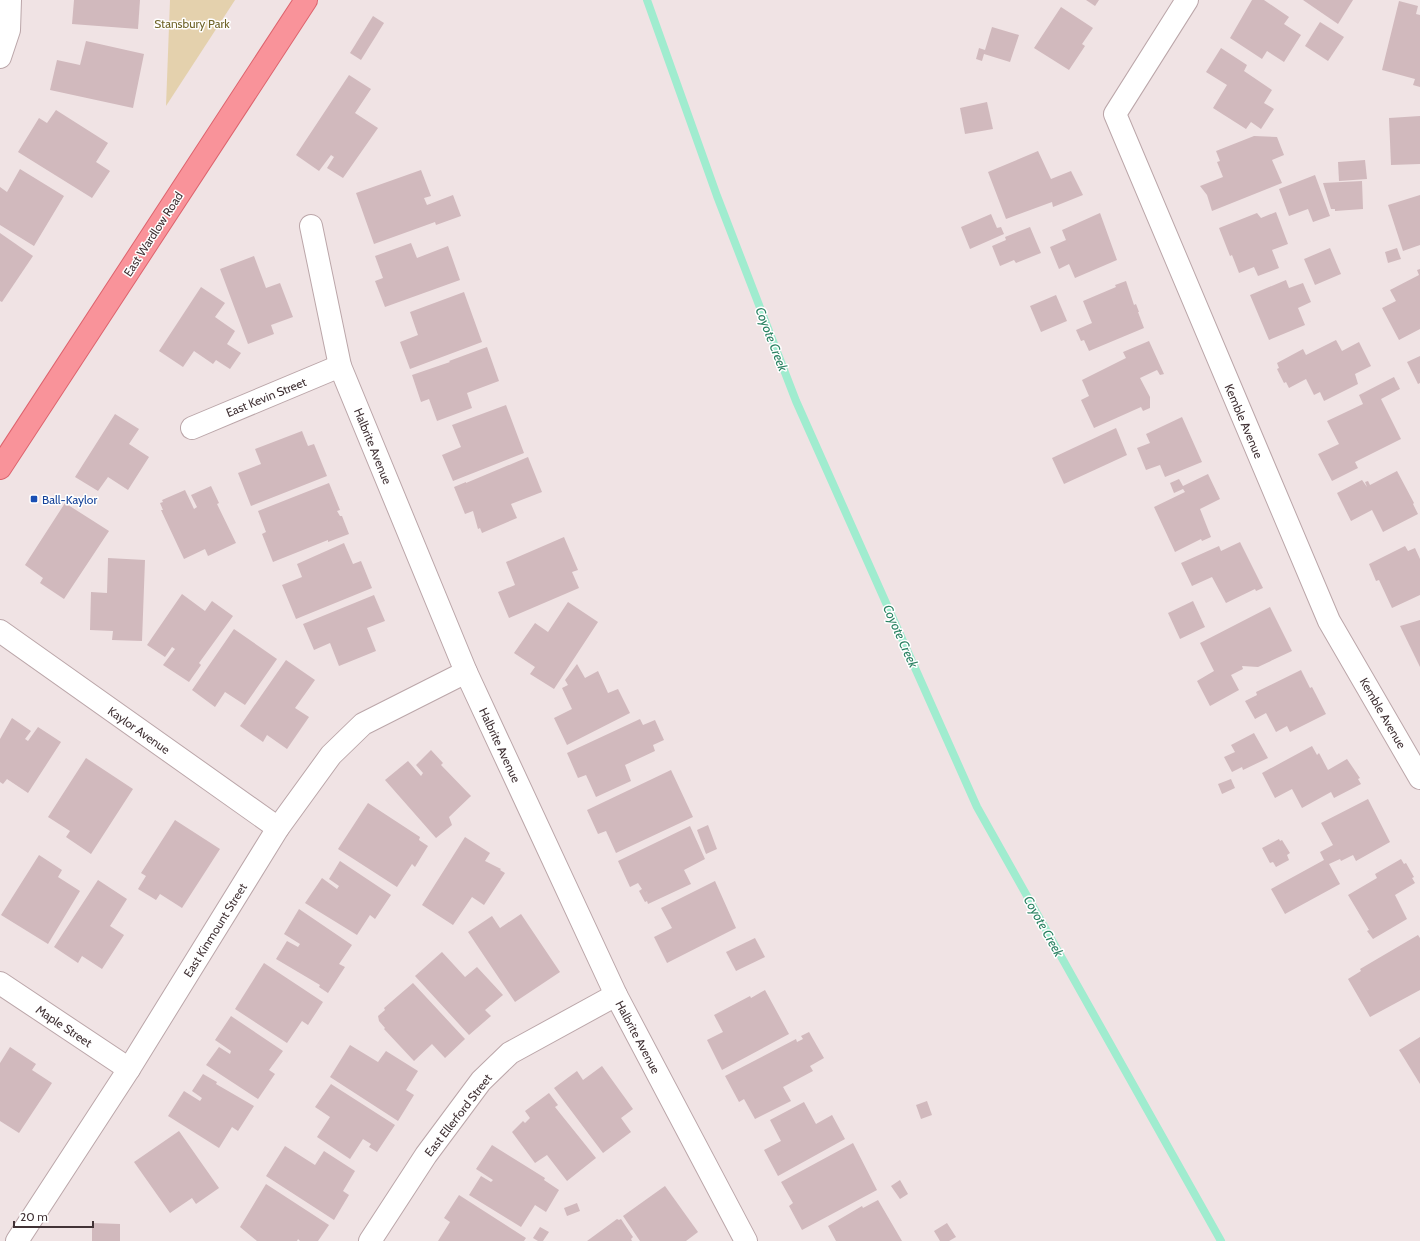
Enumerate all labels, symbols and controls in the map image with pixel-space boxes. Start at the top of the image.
park label: Stansbury Park [154,16,230,31]
street label: East Wardlow Road [120,189,186,279]
water label: Coyote Creek [752,305,792,374]
street label: East Kevin Street [224,374,308,420]
street label: Kemble Avenue [1222,382,1266,460]
street label: Halbrite Avenue [351,406,395,486]
place label: Ball-Kaylor [42,492,97,507]
marker: Ball-Kaylor [29,494,39,504]
water label: Coyote Creek [880,602,922,670]
street label: Kemble Avenue [1357,675,1409,751]
street label: Kaylor Avenue [105,703,173,757]
street label: Halbrite Avenue [476,705,524,785]
street label: East Kinmount Street [180,880,250,980]
water label: Coyote Creek [1021,893,1068,960]
street label: Halbrite Avenue [612,998,664,1076]
street label: Maple Street [33,1002,95,1050]
street label: East Ellerford Street [421,1071,495,1159]
scale bar [14,1203,93,1229]
text: 20 m [20,1209,48,1224]

